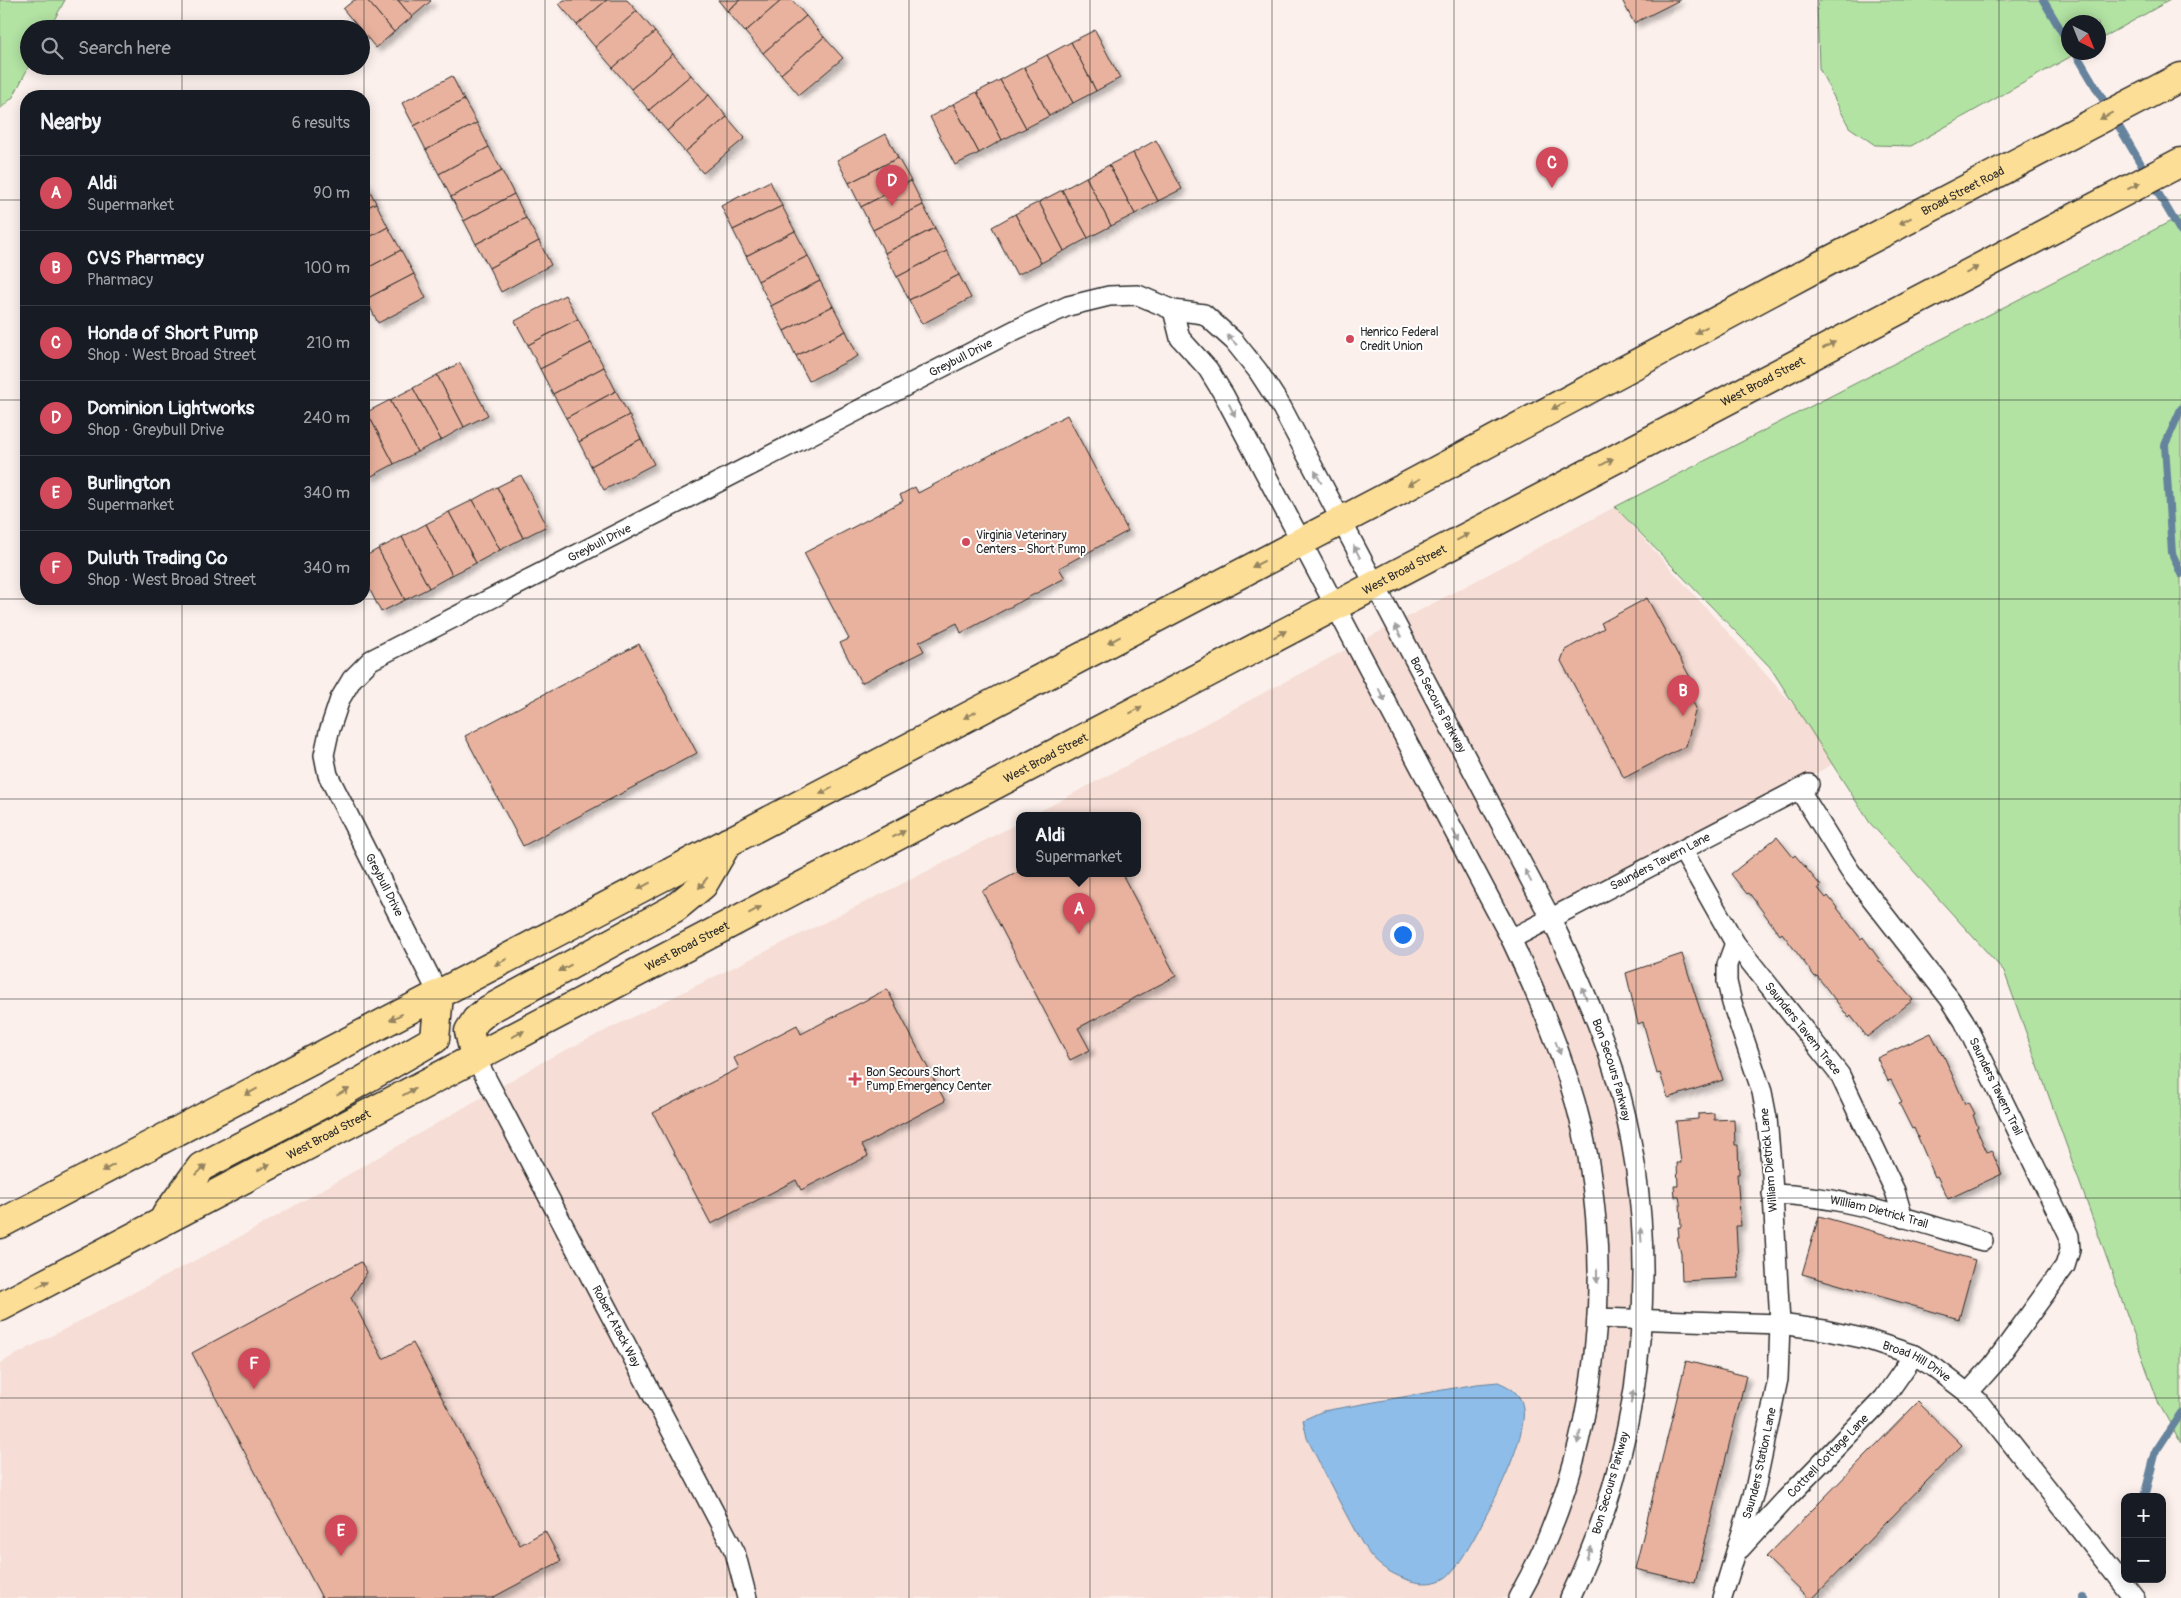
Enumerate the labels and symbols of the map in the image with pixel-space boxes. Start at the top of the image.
north arrow [2061,15,2106,60]
one-way arrow [2099,112,2113,120]
pin: C [1536,147,1568,188]
street label: Broad Street Road [1919,163,2007,219]
pin: D [876,165,908,206]
one-way arrow [2127,182,2141,190]
one-way arrow [1898,217,1912,225]
one-way arrow [1965,266,1980,274]
place label: Henrico Federal Credit Union [1360,325,1439,354]
one-way arrow [1694,325,1708,334]
marker: Henrico Federal Credit Union [1344,333,1356,345]
one-way arrow [1226,334,1238,346]
street label: Greybull Drive [927,335,995,380]
one-way arrow [1821,341,1836,349]
street label: West Broad Street [1718,353,1808,410]
one-way arrow [1550,402,1565,410]
one-way arrow [1228,403,1236,418]
one-way arrow [1600,458,1615,466]
one-way arrow [1314,470,1322,484]
one-way arrow [1407,478,1421,486]
street label: Greybull Drive [565,521,634,565]
place label: Virginia Veterinary Centers - Short Pump [976,528,1086,557]
one-way arrow [1456,533,1471,541]
marker: Virginia Veterinary Centers - Short Pump [960,536,972,548]
street label: West Broad Street [1360,541,1449,598]
one-way arrow [1353,545,1361,560]
one-way arrow [1251,560,1265,568]
one-way arrow [1394,624,1402,638]
one-way arrow [1273,630,1287,638]
one-way arrow [1107,636,1121,644]
street label: Bon Secours Parkway [1407,654,1470,755]
pin: B [1667,675,1699,716]
one-way arrow [1378,688,1386,703]
one-way arrow [1129,706,1143,714]
one-way arrow [963,711,977,719]
street label: West Broad Street [1001,730,1090,786]
one-way arrow [819,787,833,795]
one-way arrow [1452,829,1460,843]
street label: Saunders Tavern Lane [1607,829,1713,894]
one-way arrow [892,830,906,838]
street label: Greybull Drive [362,851,406,919]
one-way arrow [1524,868,1532,883]
one-way arrow [697,876,708,889]
one-way arrow [637,882,652,890]
pin: A [1063,893,1095,934]
one-way arrow [748,906,762,914]
street label: West Broad Street [642,918,732,975]
your location [1390,922,1416,948]
one-way arrow [494,958,508,966]
one-way arrow [558,964,573,972]
street label: Saunders Tavern Trace [1762,979,1845,1078]
one-way arrow [1580,986,1588,1000]
one-way arrow [389,1013,403,1021]
street label: Bon Secours Parkway [1589,1017,1634,1122]
one-way arrow [512,1030,525,1039]
street label: Saunders Tavern Trail [1966,1035,2026,1138]
one-way arrow [1554,1041,1562,1056]
place label: Bon Secours Short Pump Emergency Center [866,1065,992,1094]
marker: Bon Secours Short Pump Emergency Center [848,1072,862,1086]
one-way arrow [244,1088,259,1096]
one-way arrow [335,1088,350,1096]
one-way arrow [402,1088,417,1096]
street label: West Broad Street [284,1106,373,1163]
street label: William Dietrick Lane [1757,1107,1781,1213]
one-way arrow [101,1163,114,1172]
one-way arrow [257,1163,271,1171]
one-way arrow [195,1164,207,1176]
street label: William Dietrick Trail [1829,1192,1930,1232]
one-way arrow [1637,1227,1645,1243]
one-way arrow [1594,1268,1602,1284]
one-way arrow [36,1280,50,1288]
street label: Robert Atack Way [589,1283,644,1369]
street label: Broad Hill Drive [1881,1338,1954,1385]
pin: F [238,1348,270,1389]
one-way arrow [1629,1388,1637,1404]
street label: Saunders Station Lane [1739,1406,1779,1521]
street label: Cottrell Cottage Lane [1784,1411,1872,1501]
one-way arrow [1575,1430,1583,1445]
street label: Bon Secours Parkway [1589,1430,1633,1536]
pin: E [325,1515,357,1556]
one-way arrow [1586,1546,1594,1560]

